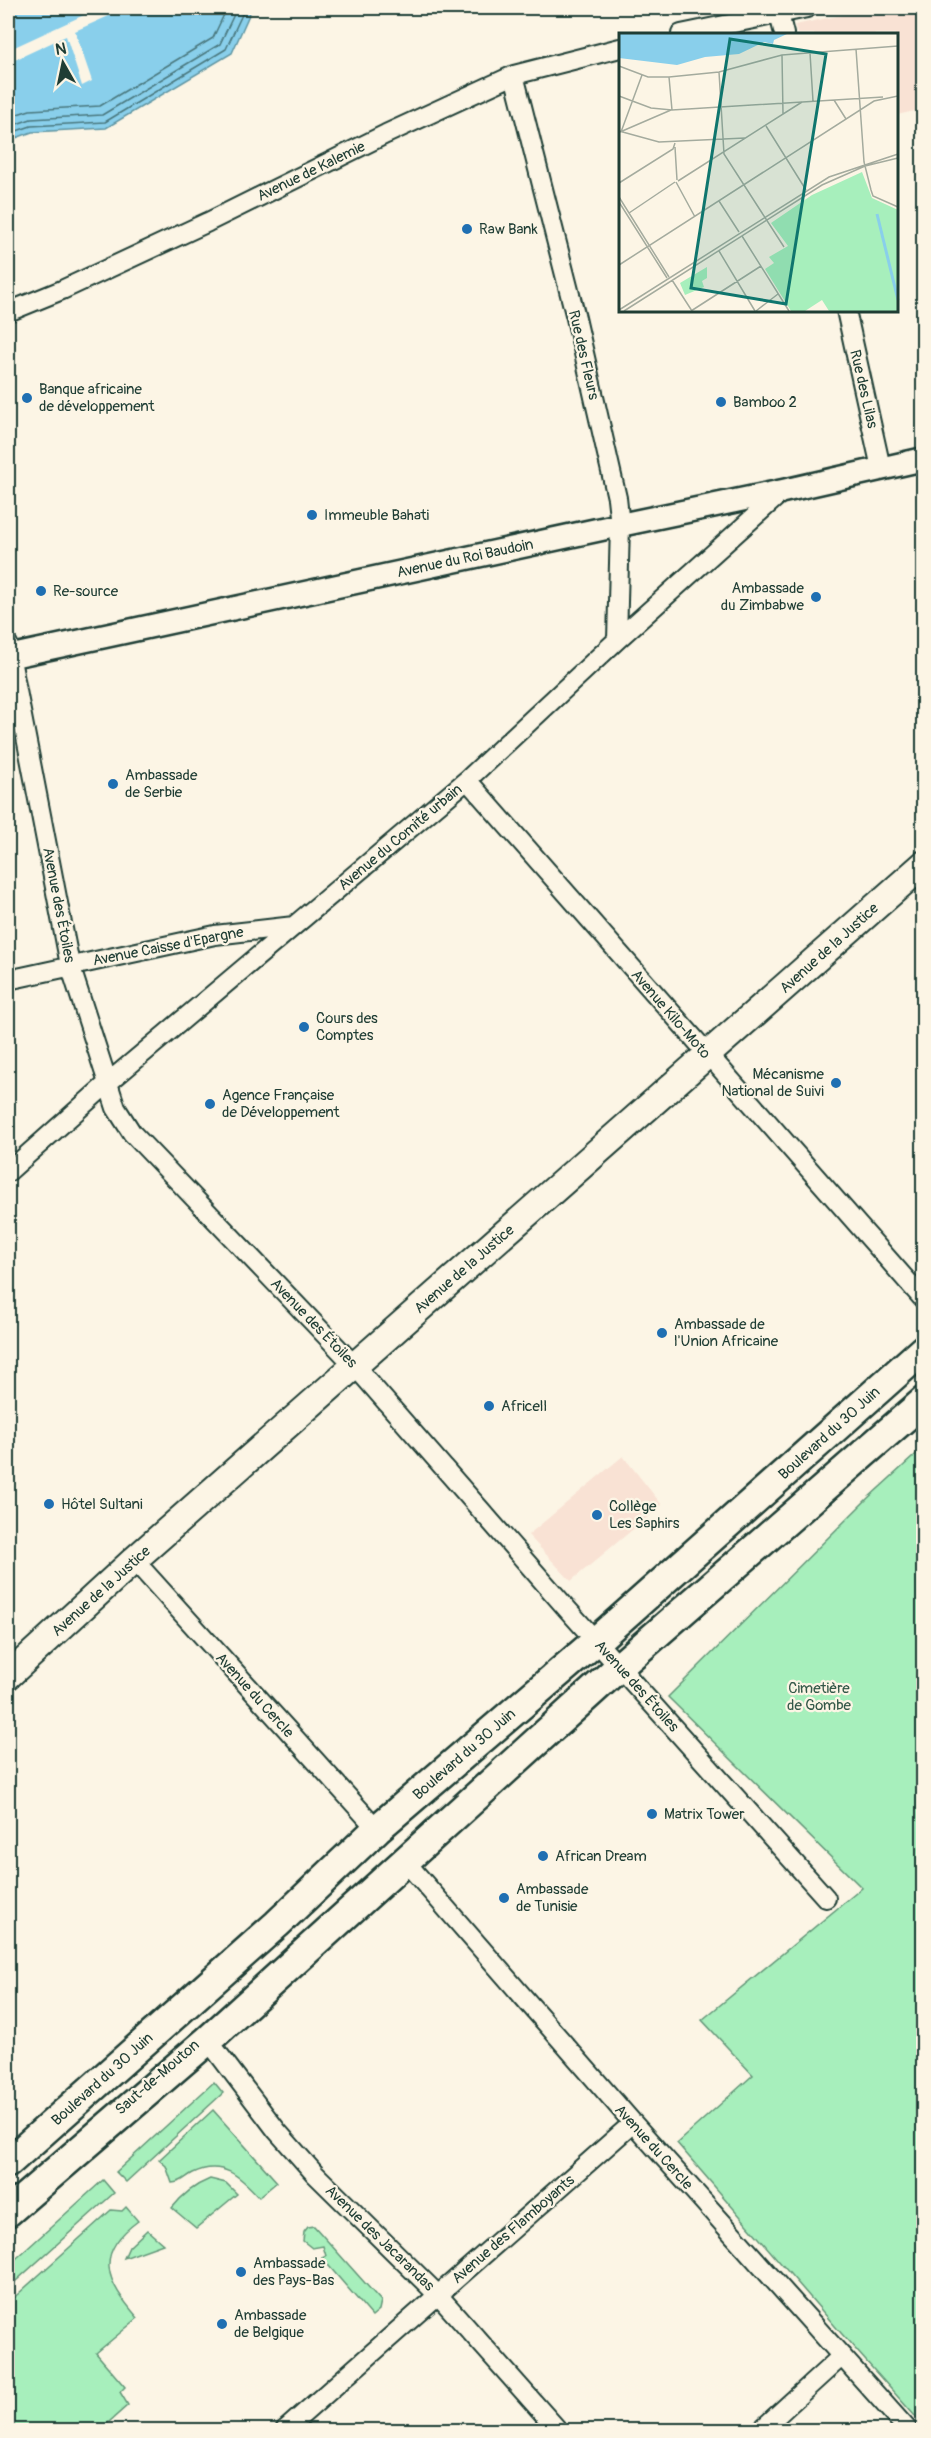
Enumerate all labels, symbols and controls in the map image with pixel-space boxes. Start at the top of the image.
north arrow [33,33,93,93]
inset map [619,33,898,312]
text: N [54,38,68,60]
street label: Avenue de Kalemie [254,137,369,206]
place label: Raw Bank [479,220,539,239]
marker: Raw Bank [460,222,474,236]
street label: Rue des Fleurs [564,308,603,402]
street label: Rue des Lilas [845,348,882,431]
place label: Banque africaine de développement [39,380,156,416]
marker: Banque africaine de développement [20,391,34,405]
place label: Bamboo 2 [733,393,797,412]
marker: Bamboo 2 [714,395,728,409]
place label: Immeuble Bahati [324,506,429,525]
marker: Immeuble Bahati [305,508,319,522]
street label: Avenue du Roi Baudoin [395,535,535,582]
place label: Ambassade du Zimbabwe [721,579,805,615]
place label: Re-source [53,582,119,601]
marker: Re-source [34,584,48,598]
marker: Ambassade du Zimbabwe [809,590,823,604]
place label: Ambassade de Serbie [125,766,198,802]
marker: Ambassade de Serbie [106,777,120,791]
street label: Avenue du Comité urbain [334,780,466,895]
street label: Avenue des Étoiles [38,846,79,965]
street label: Avenue de la Justice [776,899,883,998]
street label: Avenue Caisse d'Epargne [91,922,246,970]
street label: Avenue Kilo-Moto [627,966,715,1063]
place label: Cours des Comptes [316,1009,378,1045]
marker: Cours des Comptes [297,1020,311,1034]
place label: Mécanisme National de Suivi [721,1065,825,1101]
marker: Mécanisme National de Suivi [829,1076,843,1090]
place label: Agence Française de Développement [222,1086,341,1122]
marker: Agence Française de Développement [203,1097,217,1111]
street label: Avenue de la Justice [410,1220,519,1318]
street label: Avenue des Étoiles [266,1275,361,1372]
place label: Ambassade de l'Union Africaine [674,1315,779,1351]
marker: Ambassade de l'Union Africaine [655,1326,669,1340]
street label: Boulevard du 30 Juin [775,1383,884,1484]
place label: Africell [501,1397,547,1416]
marker: Africell [482,1399,496,1413]
place label: Hôtel Sultani [61,1495,143,1514]
marker: Hôtel Sultani [42,1497,56,1511]
place label: Collège Les Saphirs [609,1497,680,1533]
marker: Collège Les Saphirs [590,1508,604,1522]
street label: Avenue de la Justice [48,1542,155,1641]
street label: Avenue des Étoiles [590,1636,683,1736]
street label: Avenue du Cercle [211,1649,298,1742]
park label: Cimetière de Gombe [787,1679,851,1715]
street label: Boulevard du 30 Juin [409,1704,520,1804]
place label: Matrix Tower [664,1805,745,1824]
marker: Matrix Tower [645,1807,659,1821]
place label: African Dream [555,1847,647,1866]
marker: African Dream [536,1849,550,1863]
place label: Ambassade de Tunisie [516,1880,589,1916]
marker: Ambassade de Tunisie [497,1891,511,1905]
street label: Boulevard du 30 Juin [48,2029,157,2130]
street label: Saut-de-Mouton [111,2036,203,2119]
street label: Avenue du Cercle [610,2101,697,2194]
street label: Avenue des Flamboyants [448,2171,579,2288]
street label: Avenue des Jacarandas [321,2181,438,2296]
place label: Ambassade des Pays-Bas [253,2254,334,2290]
marker: Ambassade des Pays-Bas [234,2265,248,2279]
place label: Ambassade de Belgique [234,2306,307,2342]
marker: Ambassade de Belgique [215,2317,229,2331]

